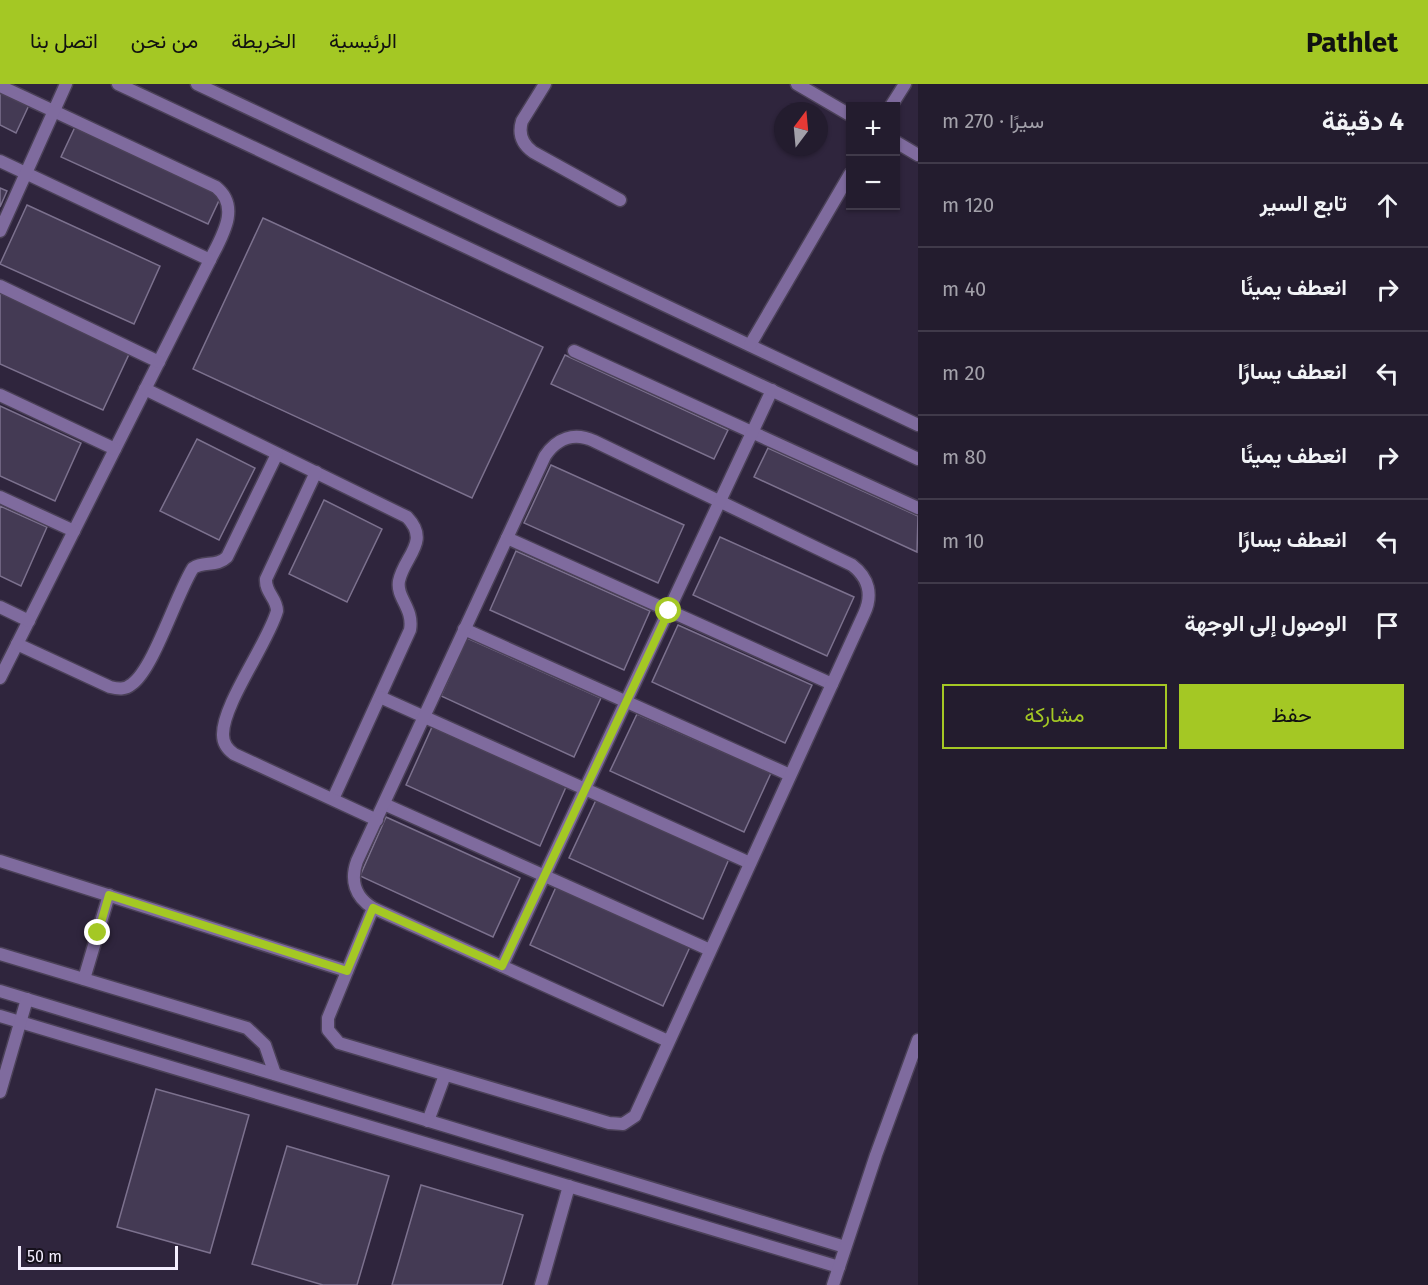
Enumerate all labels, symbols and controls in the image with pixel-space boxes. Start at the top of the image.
text: Pathlet [1306,26,1398,59]
text: اتصل بنا [30,28,98,54]
text: من نحن [131,28,198,54]
text: الخريطة [231,28,296,54]
text: الرئيسية [329,28,397,54]
north arrow [774,102,828,156]
map controls [846,102,900,210]
button: + [846,102,900,156]
text: 4 دقيقة [1322,106,1404,137]
text: سيرًا · 270 m [942,109,1044,133]
button: − [846,156,900,210]
icon: ahead [1371,189,1404,222]
text: تابع السير [1260,190,1347,217]
text: 120 m [942,193,994,217]
icon: right [1371,273,1404,306]
text: انعطف يمينًا [1240,274,1347,301]
text: 40 m [942,277,986,301]
icon: left [1371,357,1404,390]
text: انعطف يسارًا [1238,358,1347,385]
text: 20 m [942,361,986,385]
icon: right [1371,441,1404,474]
text: انعطف يمينًا [1240,442,1347,469]
text: 80 m [942,445,987,469]
icon: left [1371,525,1404,558]
text: انعطف يسارًا [1238,526,1347,553]
text: 10 m [942,529,984,553]
route start [655,597,681,623]
icon: arrive [1371,609,1404,642]
text: الوصول إلى الوجهة [1184,610,1347,637]
button: مشاركة [942,684,1167,749]
button: حفظ [1179,684,1404,749]
route end [84,919,110,945]
scale bar [18,1243,178,1270]
text: 50 m [27,1247,62,1266]

